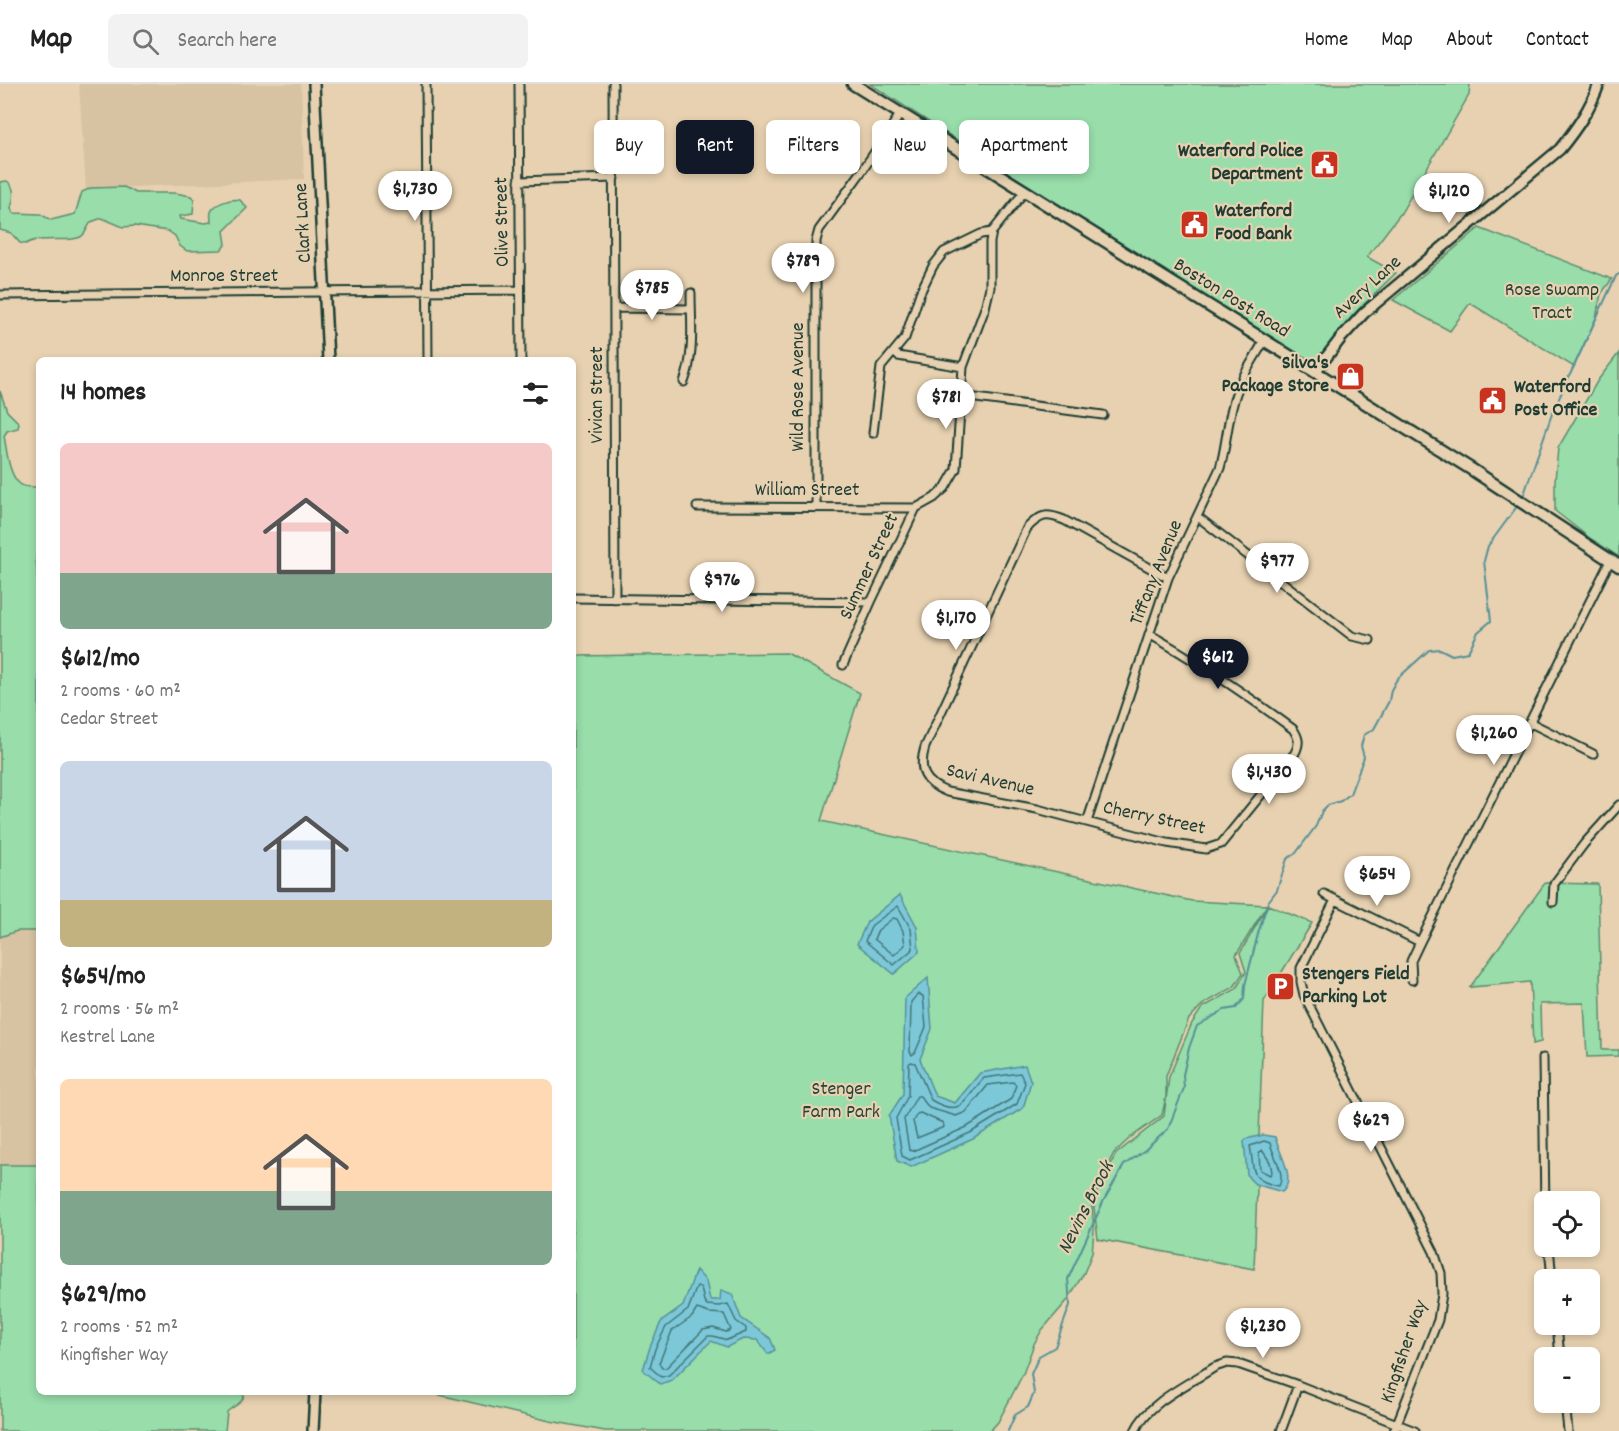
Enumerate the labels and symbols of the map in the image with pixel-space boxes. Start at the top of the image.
place label: Waterford Police Department [1178,138,1304,189]
public building icon: Waterford Police Department [1308,148,1340,180]
pin: $1,730 [366,171,464,222]
pin: $1,120 [1400,173,1498,224]
street label: Olive Street [488,177,518,267]
street label: Clark Lane [288,182,320,264]
place label: Waterford Food Bank [1215,198,1292,249]
public building icon: Waterford Food Bank [1178,208,1210,240]
pin: $789 [767,243,839,294]
street label: Avery Lane [1328,249,1409,326]
street label: Boston Post Road [1167,252,1295,346]
street label: Monroe Street [170,263,278,291]
pin: $785 [616,270,688,321]
park label: Rose Swamp Tract [1505,277,1599,328]
street label: Wild Rose Avenue [785,322,813,452]
street label: Vivian Street [584,346,612,444]
place label: Silva's Package Store [1221,350,1329,401]
shop icon: Silva's Package Store [1334,360,1366,392]
place label: Waterford Post Office [1514,374,1598,425]
pin: $781 [910,379,982,430]
public building icon: Waterford Post Office [1477,384,1509,416]
street label: William Street [755,477,859,505]
street label: Summer Street [833,509,907,625]
street label: Tiffany Avenue [1123,516,1191,630]
pin: $977 [1241,543,1313,594]
pin: $976 [686,562,758,613]
pin: $1,170 [907,600,1005,651]
pin: $612 [1182,639,1254,690]
pin: $1,260 [1445,715,1543,766]
pin: $1,430 [1220,754,1318,805]
street label: Savi Avenue [943,757,1037,805]
street label: Cherry Street [1100,794,1208,844]
pin: $654 [1341,856,1413,907]
place label: Stengers Field Parking Lot [1302,961,1410,1012]
parking icon: Stengers Field Parking Lot [1265,970,1297,1002]
park label: Stenger Farm Park [802,1076,880,1127]
pin: $629 [1335,1102,1407,1153]
water label: Nevins Brook [1051,1154,1124,1260]
street label: Kingfisher Way [1374,1296,1436,1407]
pin: $1,230 [1214,1308,1312,1359]

